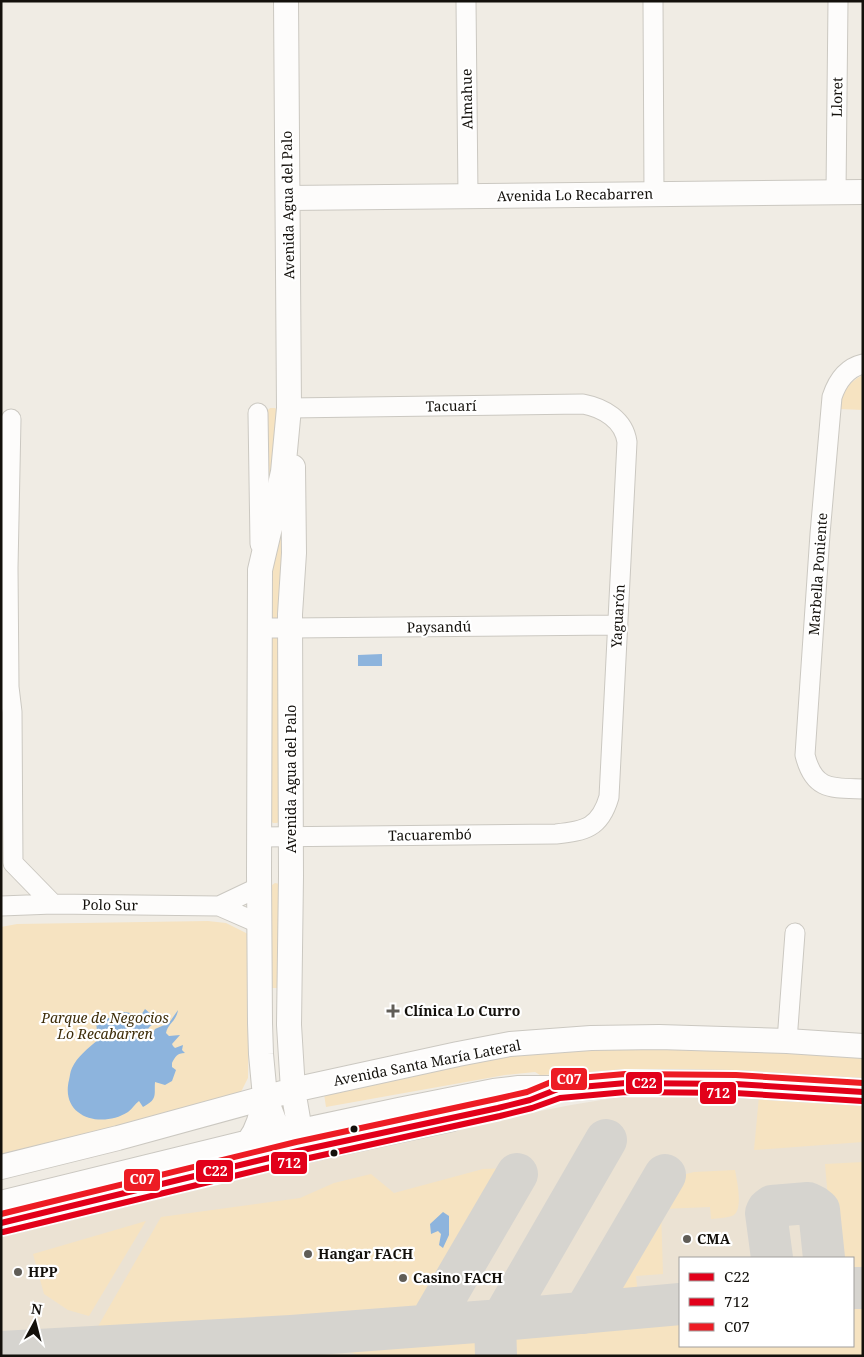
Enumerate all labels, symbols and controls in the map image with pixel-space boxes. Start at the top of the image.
street label: Almahue [456,69,477,129]
street label: Lloret [827,77,846,117]
street label: Avenida Agua del Palo [277,131,298,279]
street label: Avenida Lo Recabarren [497,184,653,205]
street label: Tacuarí [425,396,477,415]
street label: Marbella Poniente [804,512,831,636]
street label: Yaguarón [606,584,629,649]
street label: Paysandú [406,616,472,637]
street label: Avenida Agua del Palo [281,705,300,853]
street label: Tacuarembó [388,824,472,845]
street label: Polo Sur [82,895,138,914]
place label: Clínica Lo Curro [404,1001,520,1020]
marker: Clínica Lo Curro [386,1004,400,1018]
park label: Parque de Negocios Lo Recabarren [40,1008,169,1043]
street label: Avenida Santa María Lateral [332,1035,523,1090]
line badge: C07 [550,1067,588,1091]
text: C07 [556,1069,582,1088]
line badge: C22 [625,1071,663,1095]
text: C22 [631,1073,657,1092]
line badge: 712 [699,1081,737,1105]
text: 712 [706,1083,730,1102]
unlabelled marker [349,1124,359,1134]
unlabelled marker [329,1148,339,1158]
line badge: 712 [270,1151,308,1175]
text: 712 [277,1153,301,1172]
line badge: C22 [195,1159,234,1183]
text: C22 [202,1161,228,1180]
line badge: C07 [123,1168,161,1192]
text: C07 [129,1169,155,1188]
place label: CMA [697,1229,731,1248]
marker: CMA [681,1233,693,1245]
place label: Hangar FACH [318,1244,414,1263]
marker: Hangar FACH [302,1248,314,1260]
legend [679,1257,854,1347]
place label: HPP [28,1262,57,1281]
marker: HPP [12,1266,24,1278]
text: C22 [724,1266,750,1286]
place label: Casino FACH [413,1268,503,1287]
marker: Casino FACH [397,1272,409,1284]
text: 712 [724,1291,749,1311]
north arrow [10,1297,60,1347]
text: N [30,1298,43,1319]
text: C07 [724,1316,750,1336]

